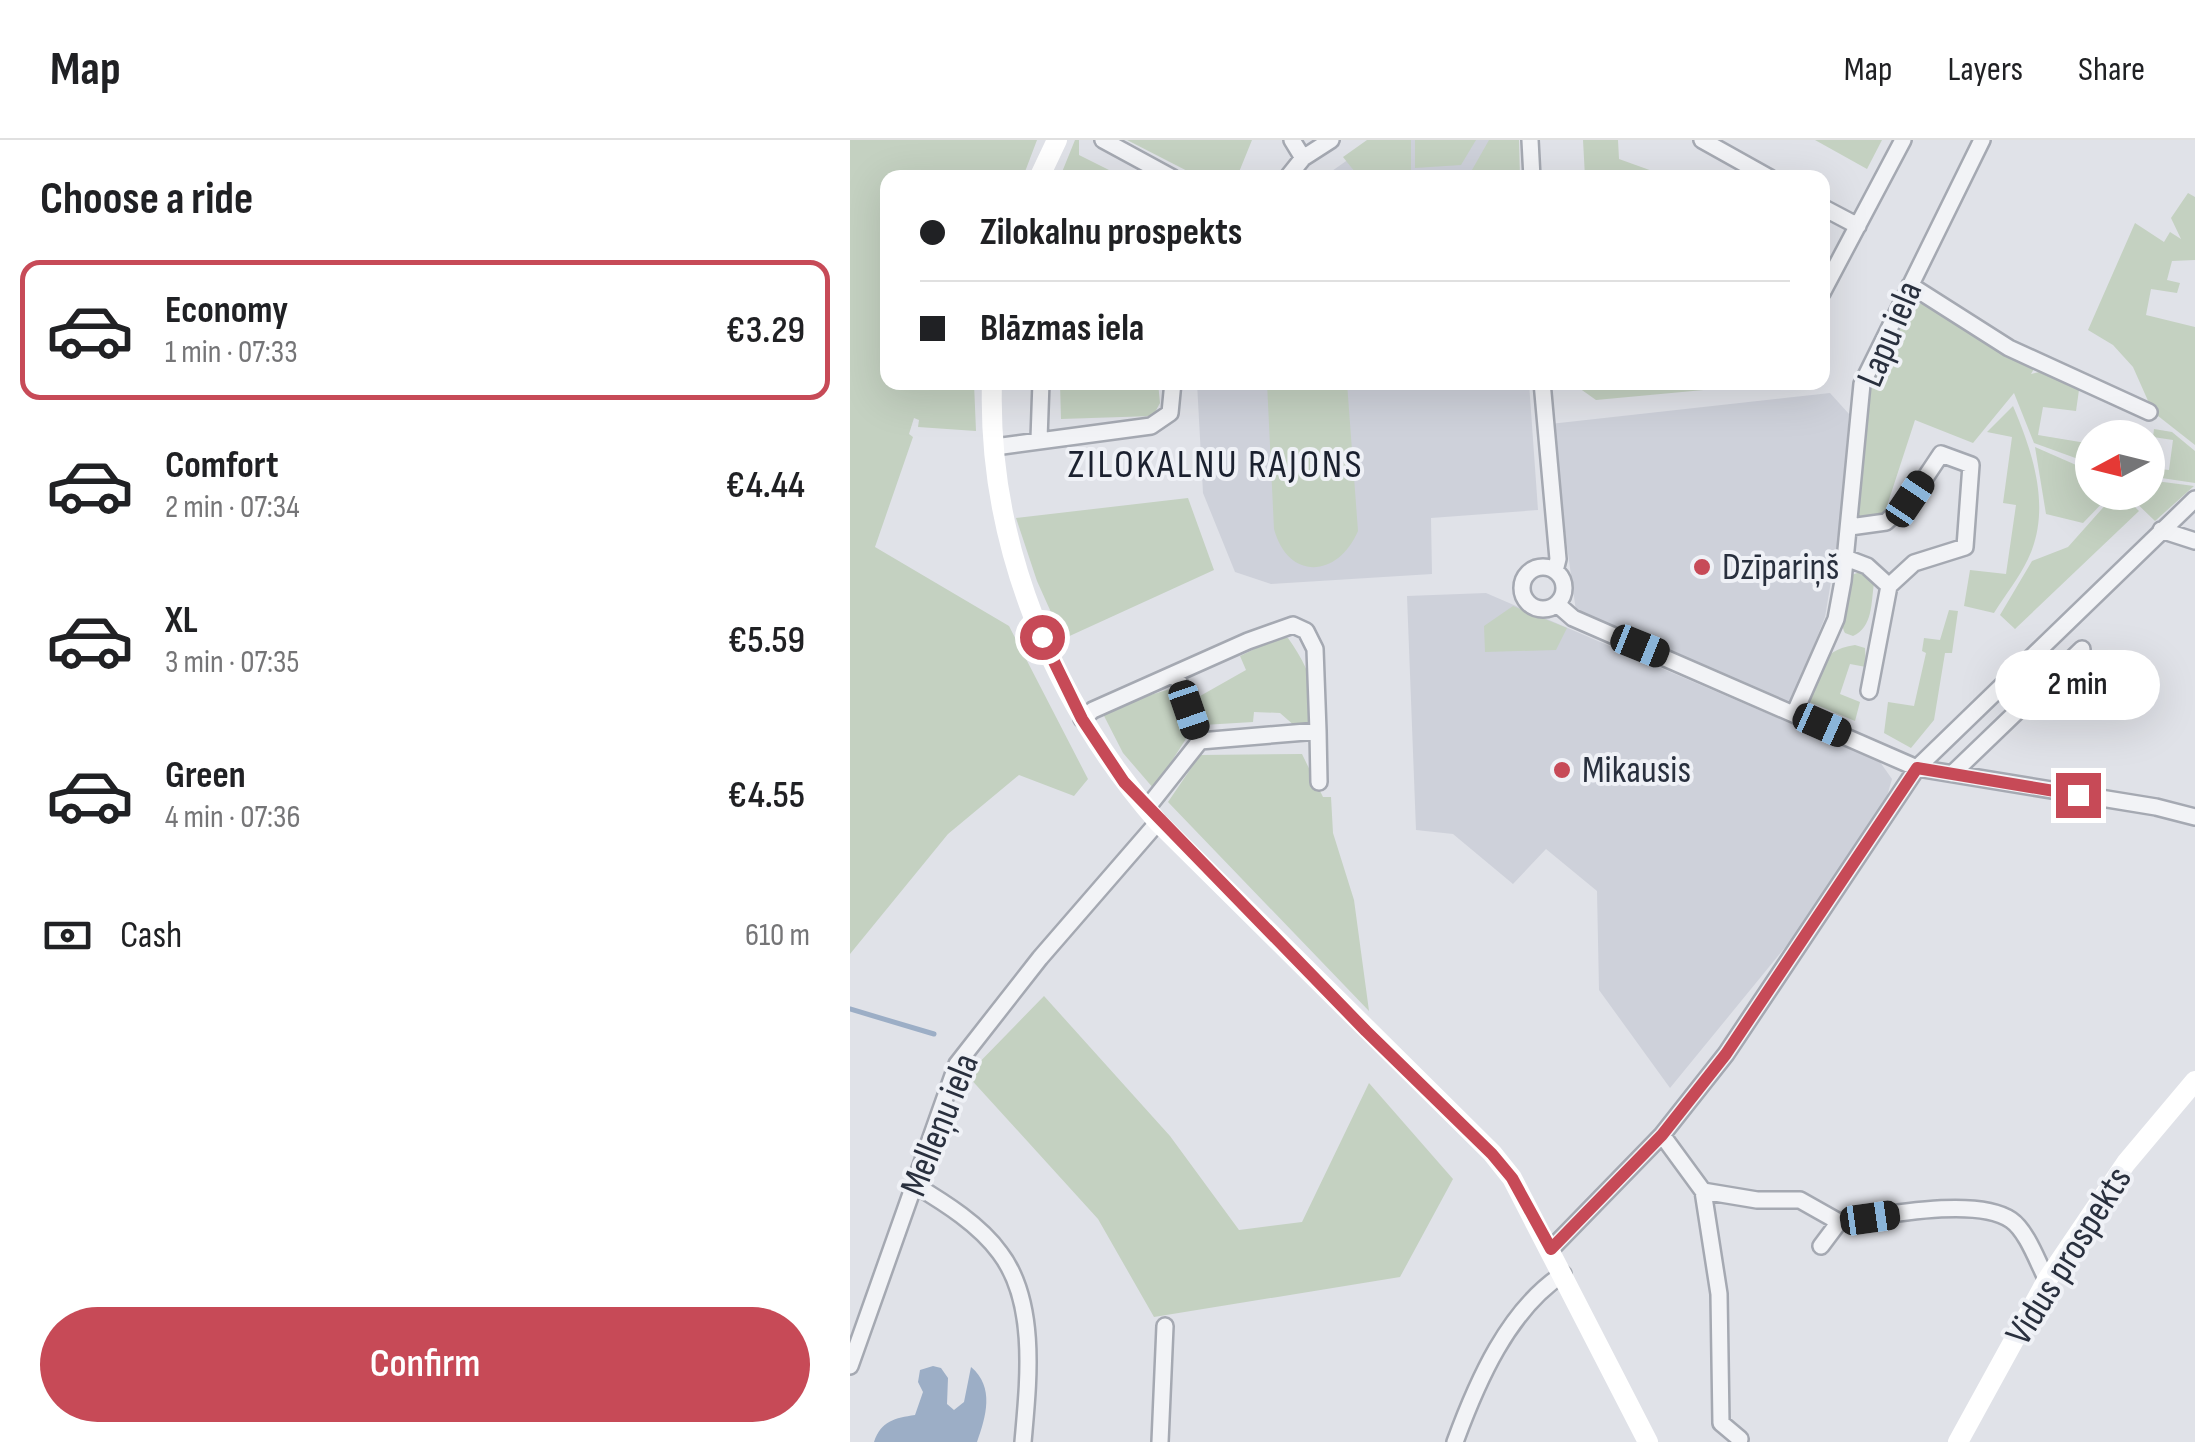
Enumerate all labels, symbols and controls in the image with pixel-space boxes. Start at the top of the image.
text: Map [50,41,121,98]
text: Map [1844,48,1892,91]
text: Layers [1947,48,2023,91]
text: Share [2078,48,2145,91]
text: Choose a ride [40,172,253,227]
text: Zilokalnu prospekts [980,210,1242,255]
street label: Lapu iela [1848,274,1932,394]
icon: car [45,285,135,375]
text: Economy [165,288,288,333]
text: Blāzmas iela [980,306,1144,351]
text: €3.29 [726,308,805,353]
text: 1 min · 07:33 [165,333,298,372]
north arrow [2075,420,2165,510]
map controls [2075,420,2165,510]
icon: car [45,440,135,530]
district label: ZILOKALNU RAJONS [1068,441,1364,489]
text: Comfort [165,443,279,488]
text: €4.44 [725,463,805,508]
car [1881,466,1939,532]
text: 2 min · 07:34 [165,488,300,527]
place label: Dzīpariņš [1722,545,1839,590]
marker: Dzīpariņš [1691,556,1713,578]
icon: car [45,595,135,685]
text: XL [165,598,198,643]
route start [1020,615,1065,660]
text: €5.59 [728,618,805,663]
car [1607,621,1673,671]
text: 3 min · 07:35 [165,643,299,682]
callout: 2 min [1996,650,2160,720]
text: 2 min [2048,665,2107,704]
car [1165,677,1213,743]
car [1788,699,1856,751]
place label: Mikausis [1582,748,1691,793]
icon: car [45,750,135,840]
text: Green [165,753,246,798]
marker: Mikausis [1551,759,1573,781]
text: €4.55 [727,773,805,818]
route end [2056,773,2101,818]
text: 4 min · 07:36 [165,798,300,837]
icon: cash [40,908,95,963]
text: Cash [120,913,182,958]
text: 610 m [745,916,810,955]
street label: Melleņu iela [891,1047,989,1203]
street label: Vidus prospekts [1997,1159,2141,1353]
car [1838,1199,1902,1237]
button: Confirm [40,1307,810,1422]

